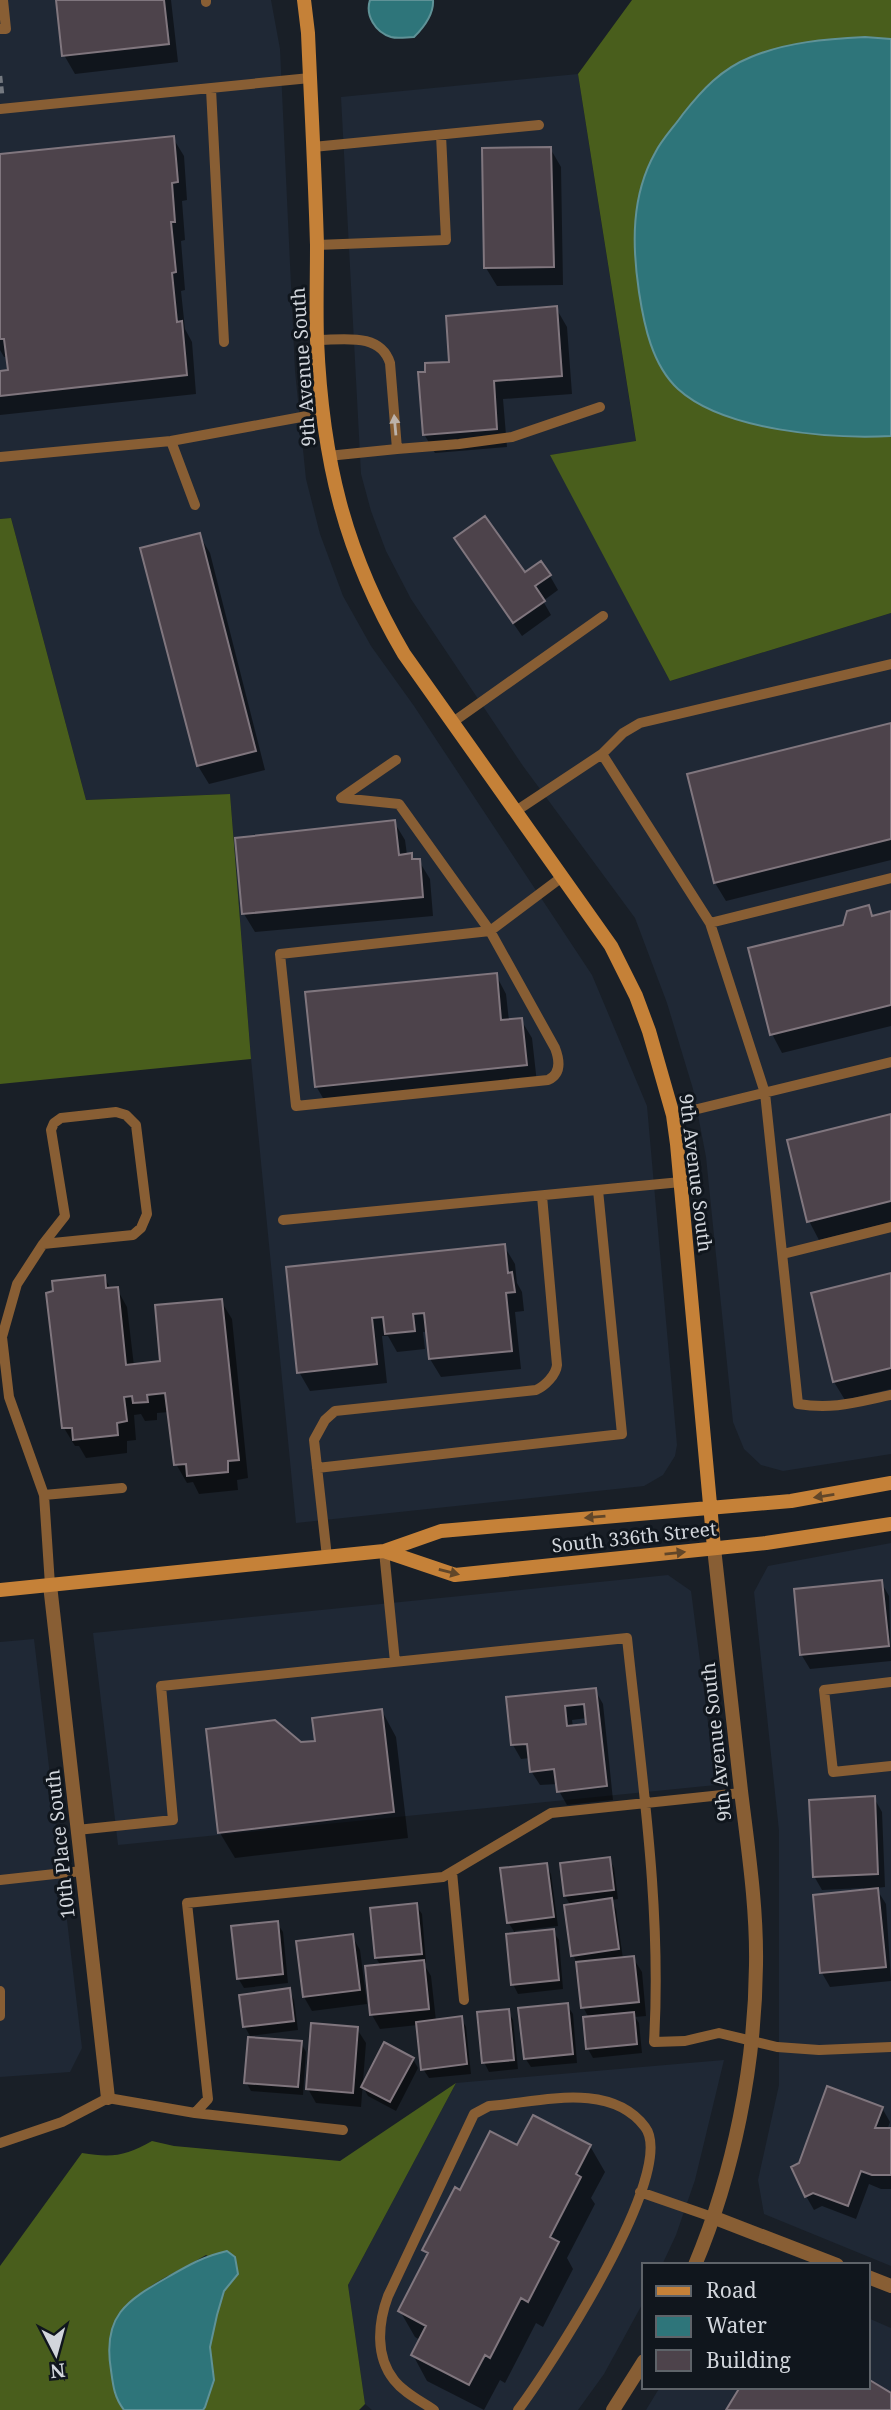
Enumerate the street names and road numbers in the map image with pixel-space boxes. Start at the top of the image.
street label: 9th Avenue South [284,287,322,447]
street label: 9th Avenue South [673,1092,719,1254]
street label: South 336th Street [550,1515,718,1559]
street label: 9th Avenue South [695,1661,737,1823]
street label: 10th Place South [39,1768,81,1920]

